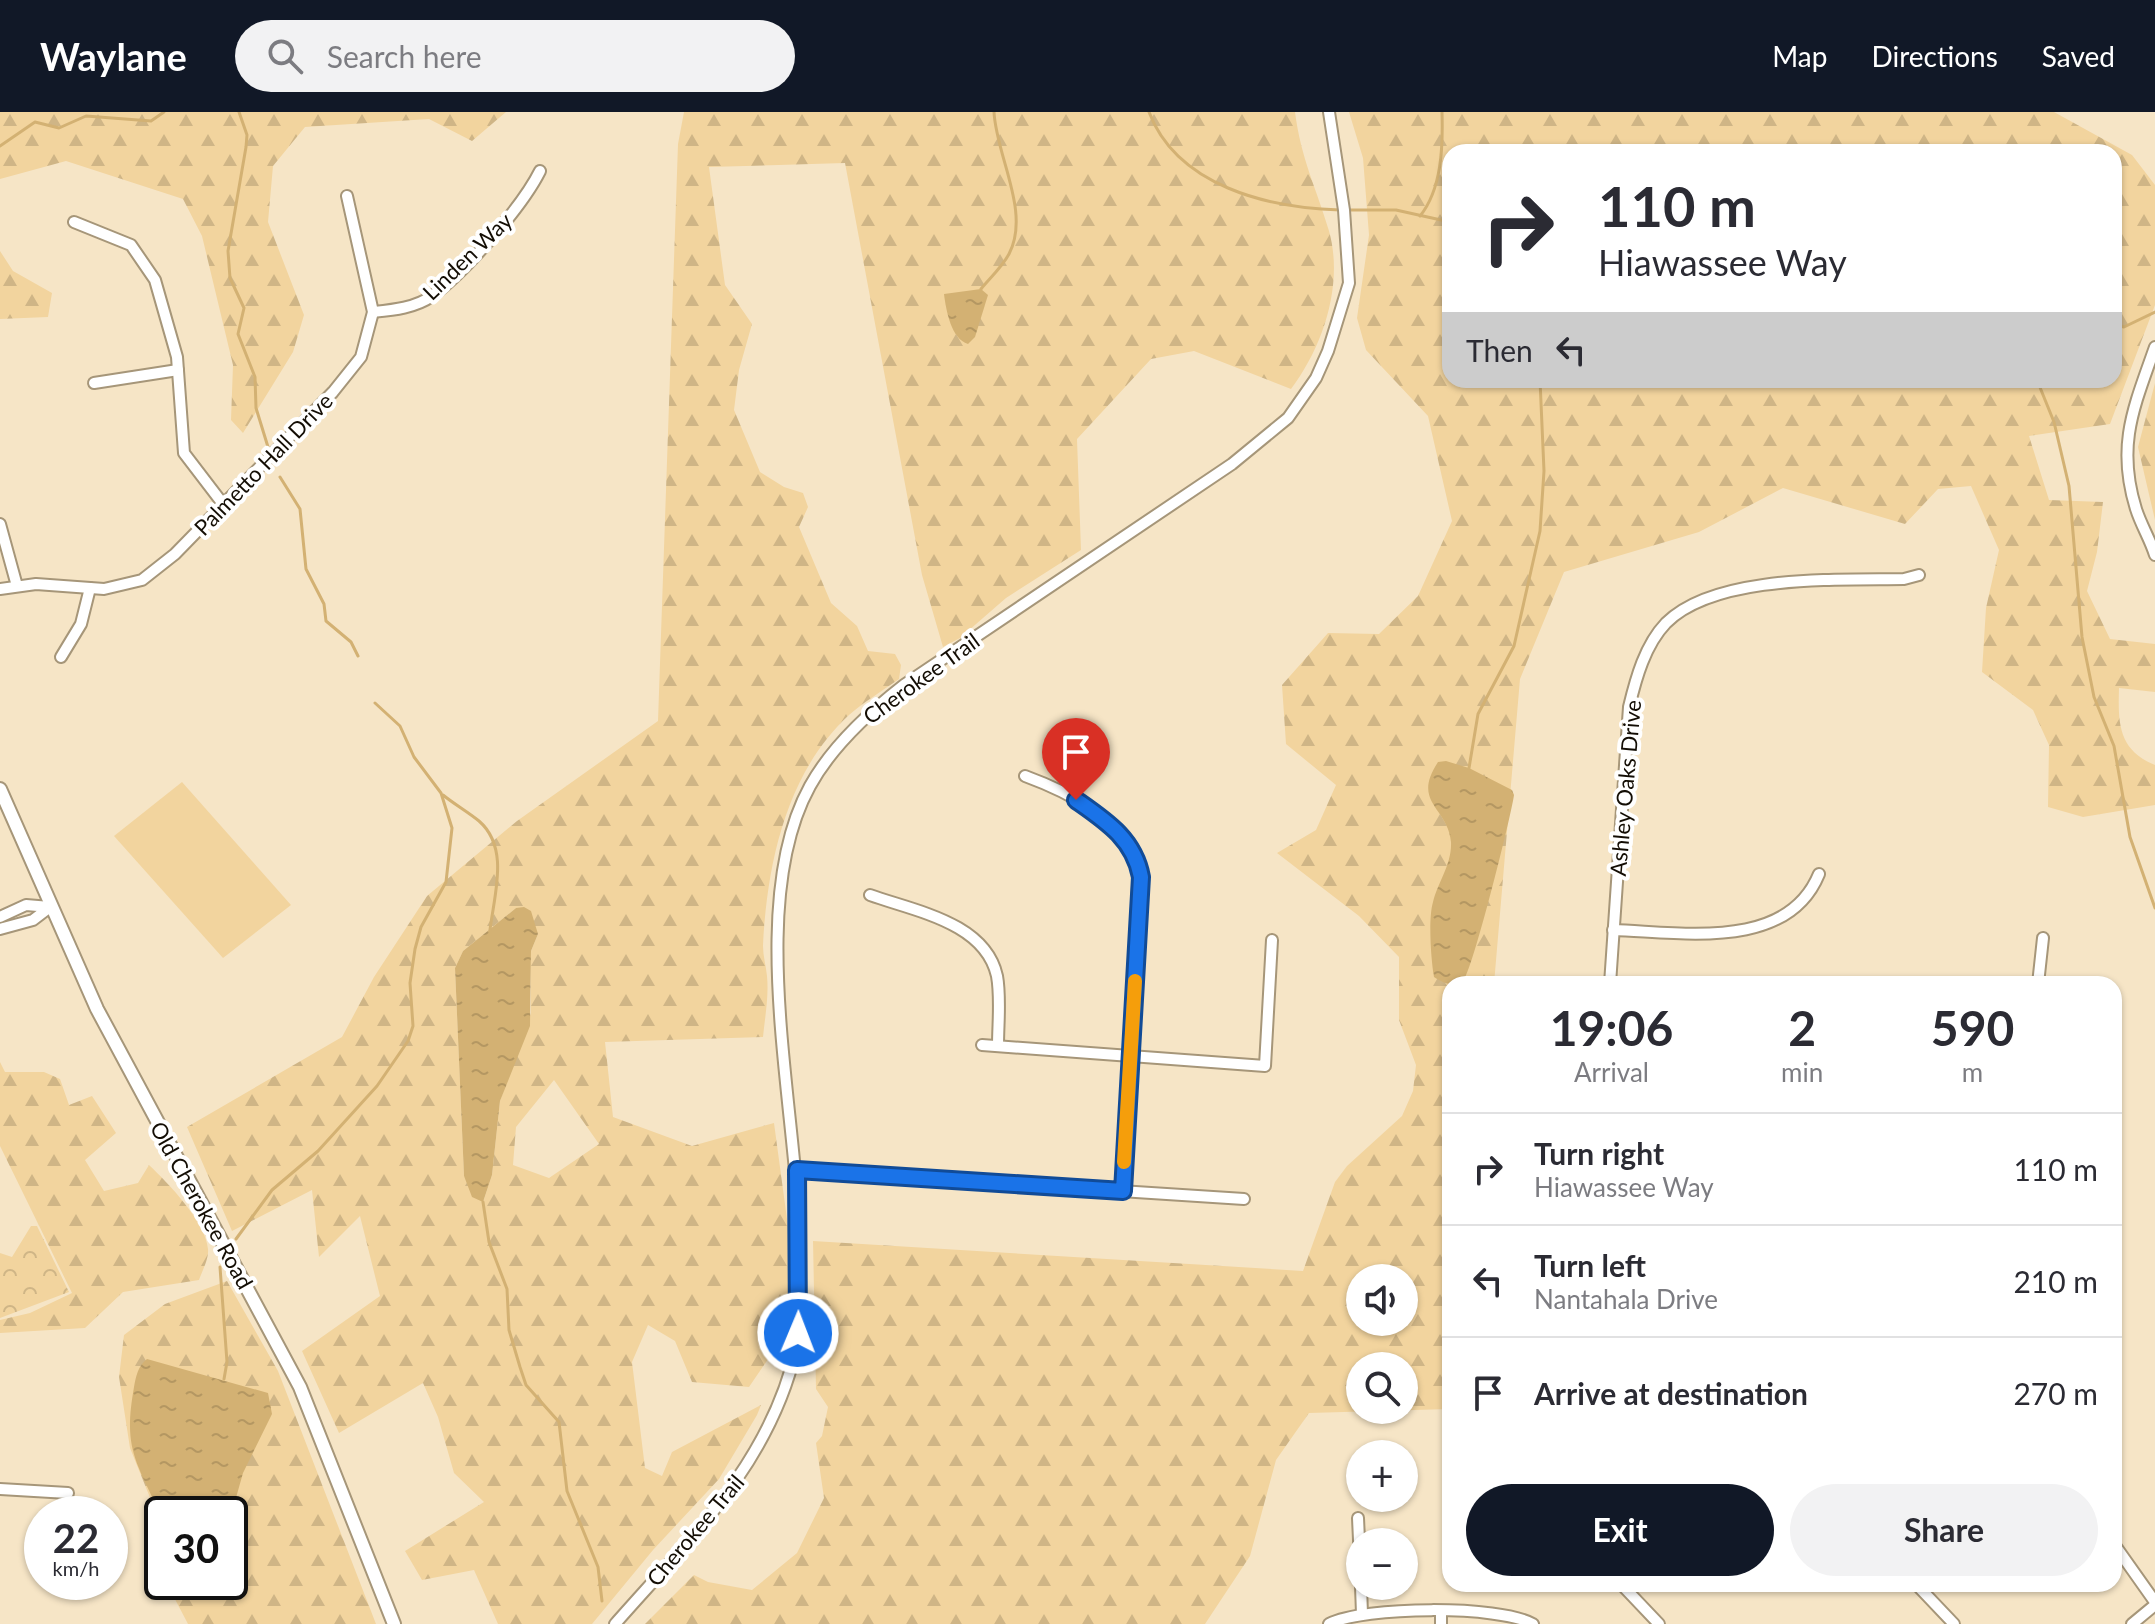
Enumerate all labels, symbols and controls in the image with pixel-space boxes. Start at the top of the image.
search box [235,20,795,92]
text: Waylane [40,33,187,79]
icon: search [263,34,307,78]
text: Search here [327,38,482,74]
text: Map [1772,39,1827,73]
text: Directions [1871,39,1998,73]
text: Saved [2042,39,2115,73]
text: 110 m [1598,172,1756,239]
icon: right [1466,176,1570,280]
street label: Linden Way [417,206,518,305]
text: Hiawassee Way [1598,240,1847,284]
icon: left [1549,328,1593,372]
text: Then [1466,332,1533,368]
street label: Palmetto Hall Drive [188,387,338,541]
street label: Cherokee Trail [858,627,984,729]
street label: Ashley Oaks Drive [1604,699,1646,877]
pin [1042,718,1110,800]
icon: arrive [1054,730,1098,774]
text: 19:06 [1550,999,1673,1056]
text: 2 [1788,999,1816,1056]
text: 590 [1931,999,2014,1056]
text: Arrival [1574,1056,1649,1088]
text: min [1781,1056,1823,1088]
text: m [1962,1056,1983,1088]
street label: Old Cherokee Road [145,1117,259,1293]
text: Turn right [1534,1135,1664,1171]
icon: right [1466,1147,1510,1191]
text: 110 m [2013,1151,2098,1187]
text: Hiawassee Way [1534,1171,1714,1203]
text: Turn left [1534,1247,1646,1283]
icon: left [1466,1259,1510,1303]
text: 210 m [2013,1263,2098,1299]
map controls [1346,1264,1418,1600]
button: sound [1346,1264,1418,1336]
text: Nantahala Drive [1534,1283,1718,1315]
position arrow [756,1291,840,1375]
button: search [1346,1352,1418,1424]
icon: arrive [1466,1371,1510,1415]
text: Arrive at destination [1534,1375,1808,1411]
text: 270 m [2013,1375,2098,1411]
button: + [1346,1440,1418,1512]
street label: Cherokee Trail [641,1469,749,1591]
button: Exit [1466,1484,1774,1576]
button: Share [1790,1484,2098,1576]
speed limit sign: 30 [144,1496,248,1600]
text: 22 [53,1514,99,1562]
button: − [1346,1528,1418,1600]
text: km/h [53,1556,99,1580]

